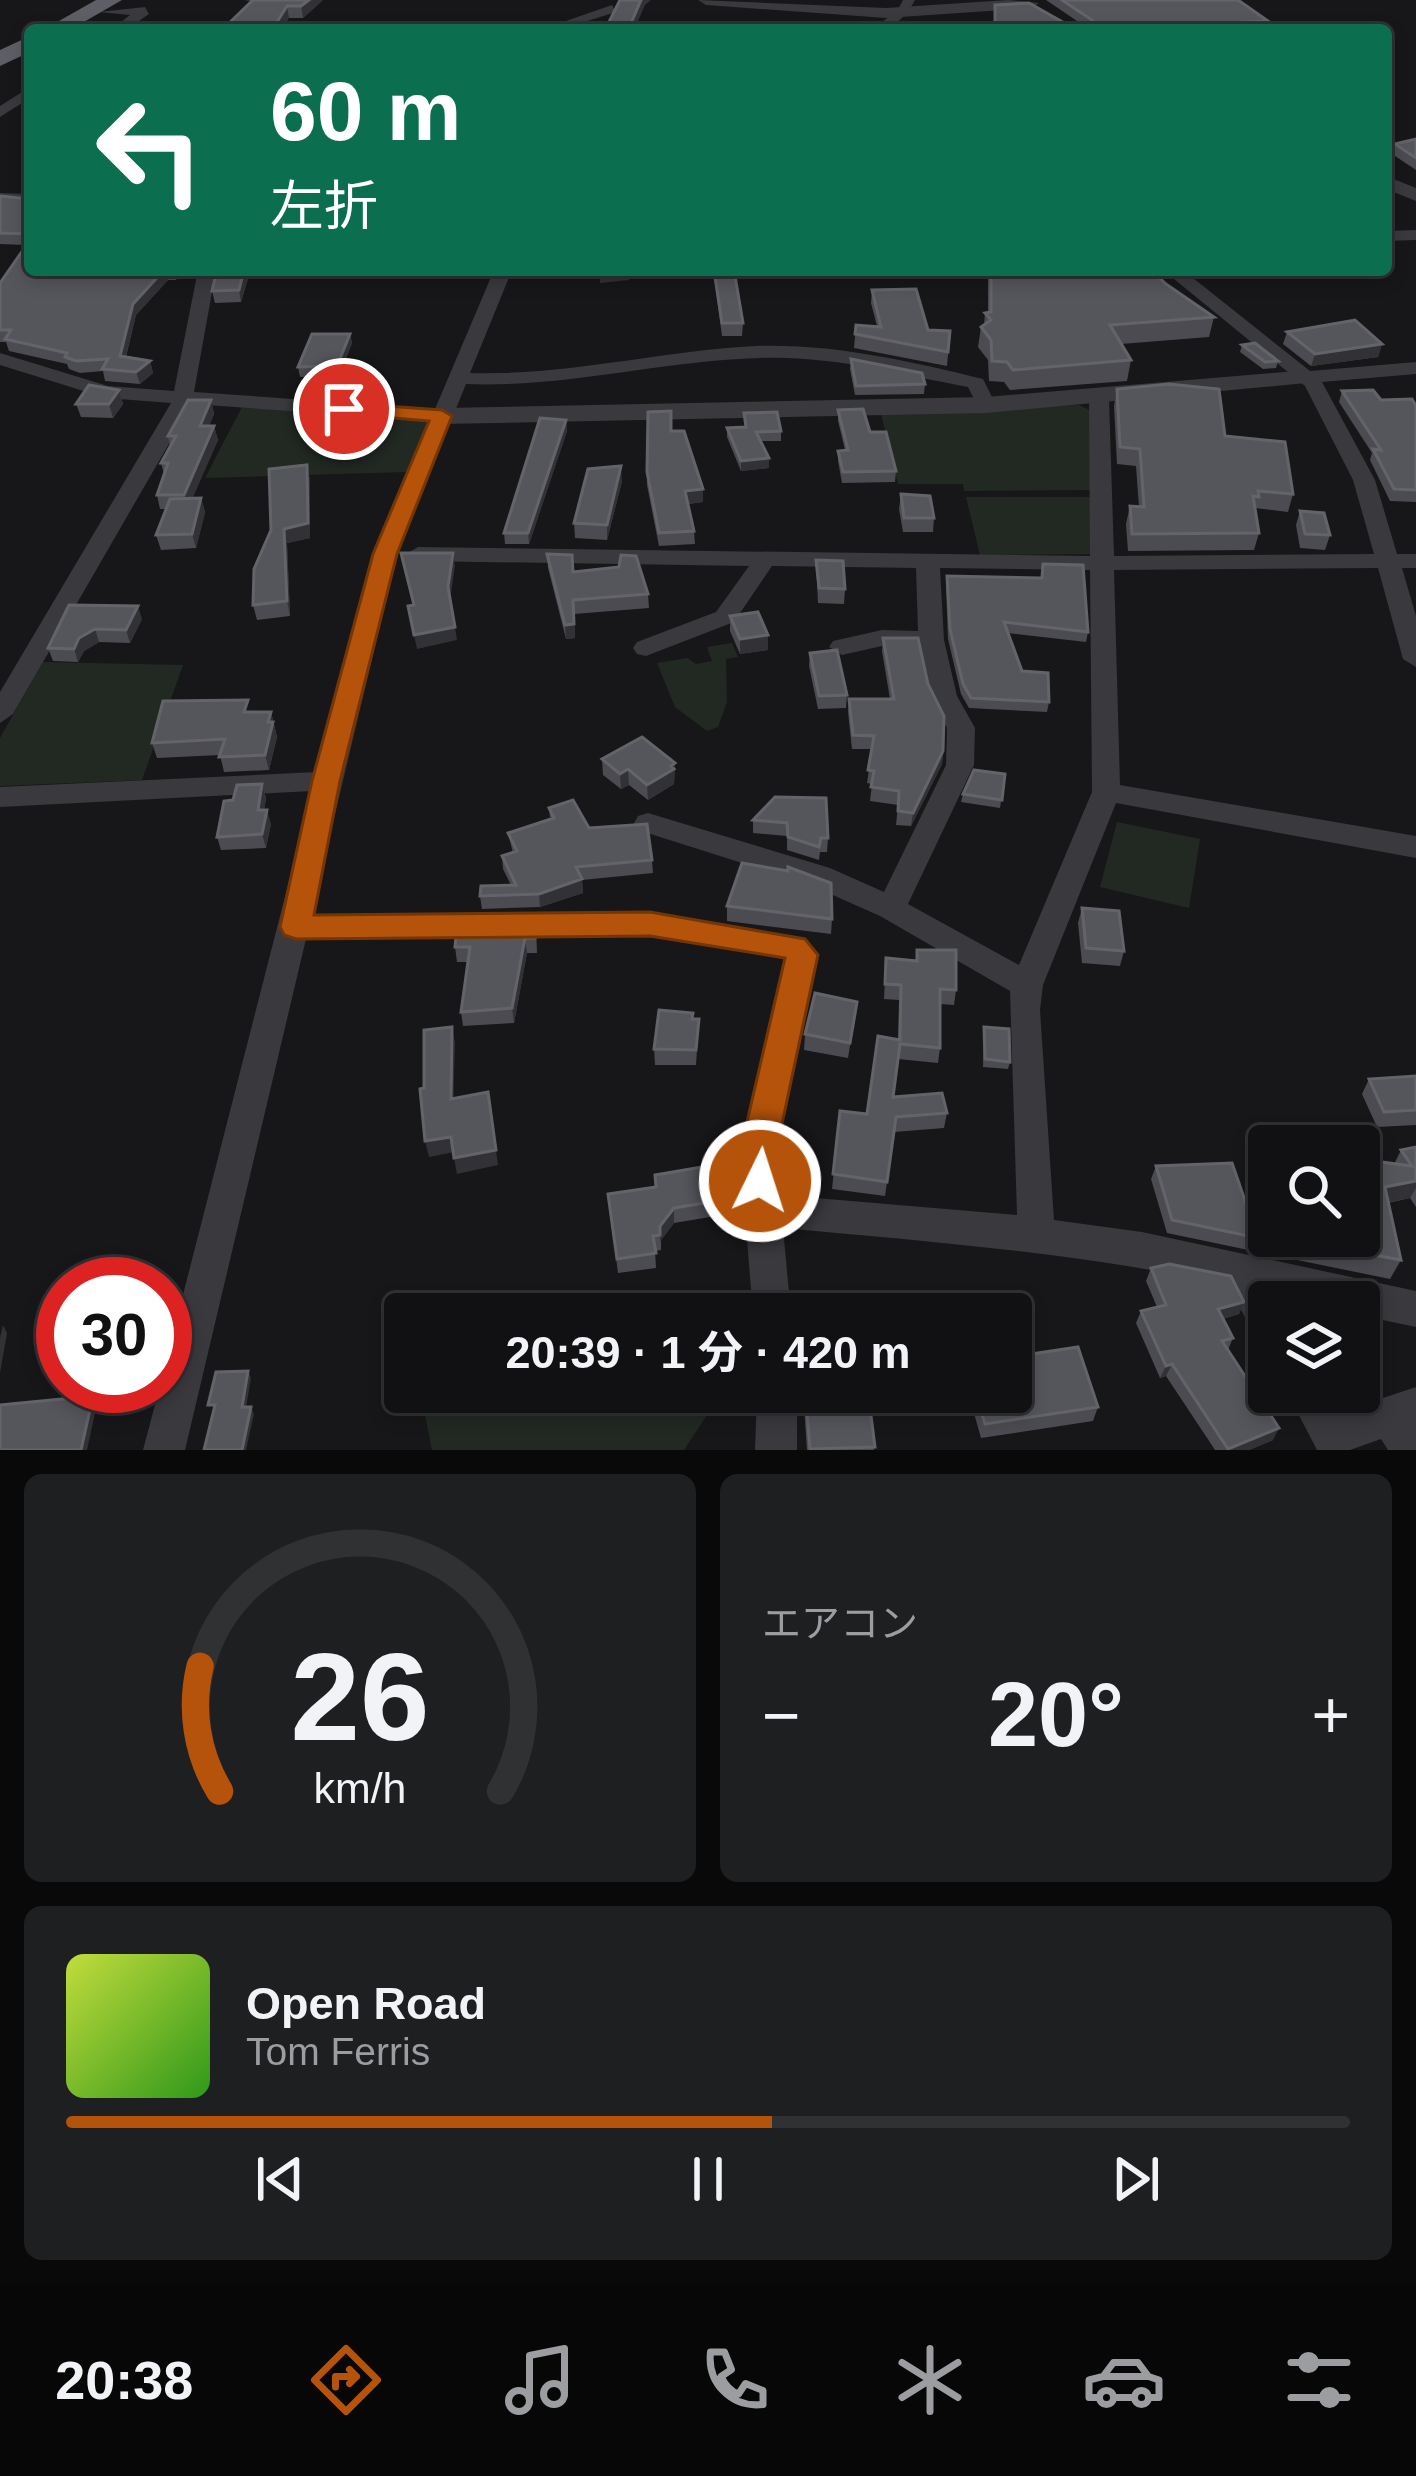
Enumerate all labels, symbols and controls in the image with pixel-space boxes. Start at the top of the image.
text: 60 m [270,64,461,158]
icon: left [72,72,228,228]
text: 左折 [270,176,378,236]
pin [293,358,395,460]
icon: arrive [311,376,377,442]
position arrow [697,1118,823,1244]
map controls [1248,1125,1380,1413]
button: search [1248,1125,1380,1257]
speed limit sign: 30 [36,1257,192,1413]
button: layers [1248,1281,1380,1413]
text: 20:39 · 1 分 · 420 m [505,1327,911,1378]
text: エアコン [762,1602,918,1645]
text: 26 [291,1627,429,1766]
text: 20° [988,1665,1124,1765]
text: − [762,1678,801,1752]
text: + [1311,1678,1350,1752]
text: km/h [314,1764,406,1812]
text: Open Road [246,1978,486,2029]
text: Tom Ferris [246,2030,430,2073]
icon: previous [247,2146,313,2212]
icon: pause [675,2146,741,2212]
icon: next [1103,2146,1169,2212]
icon: directions [304,2338,388,2422]
icon: music [498,2338,582,2422]
icon: phone [693,2338,777,2422]
icon: climate [888,2338,972,2422]
icon: car [1082,2338,1166,2422]
icon: filters [1277,2338,1361,2422]
text: 20:38 [55,2350,193,2410]

